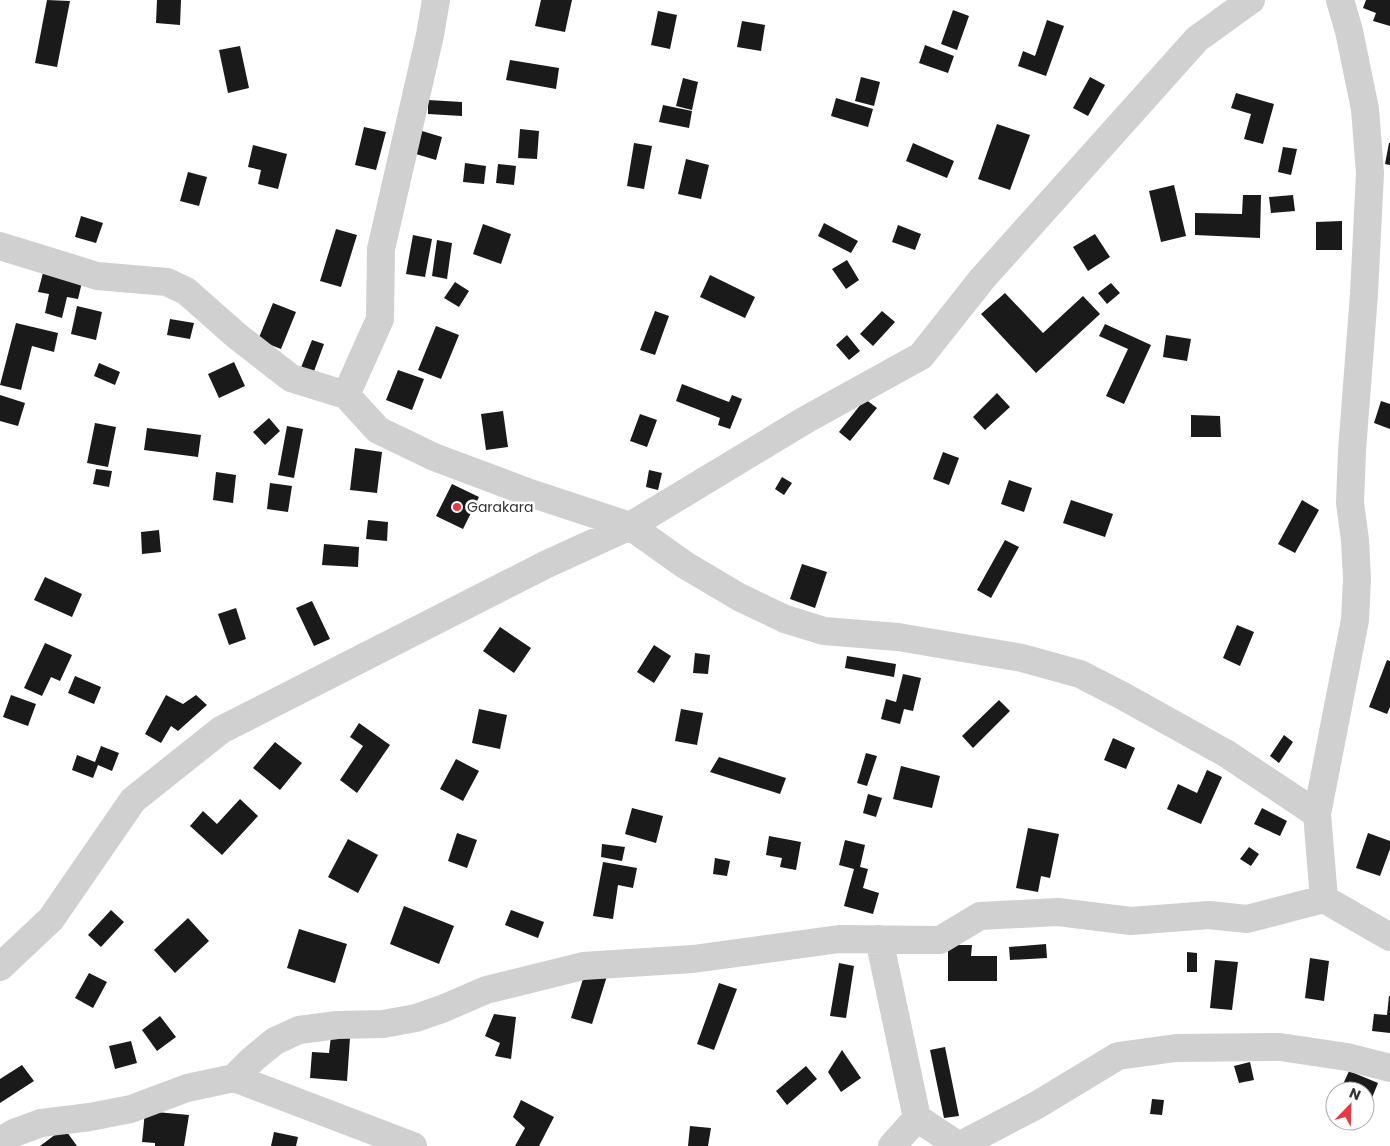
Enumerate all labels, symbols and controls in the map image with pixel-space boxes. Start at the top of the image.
place label: Garakara [467,497,533,517]
marker: Garakara [451,501,463,513]
north arrow [1325,1081,1375,1131]
text: N [1346,1083,1364,1105]

